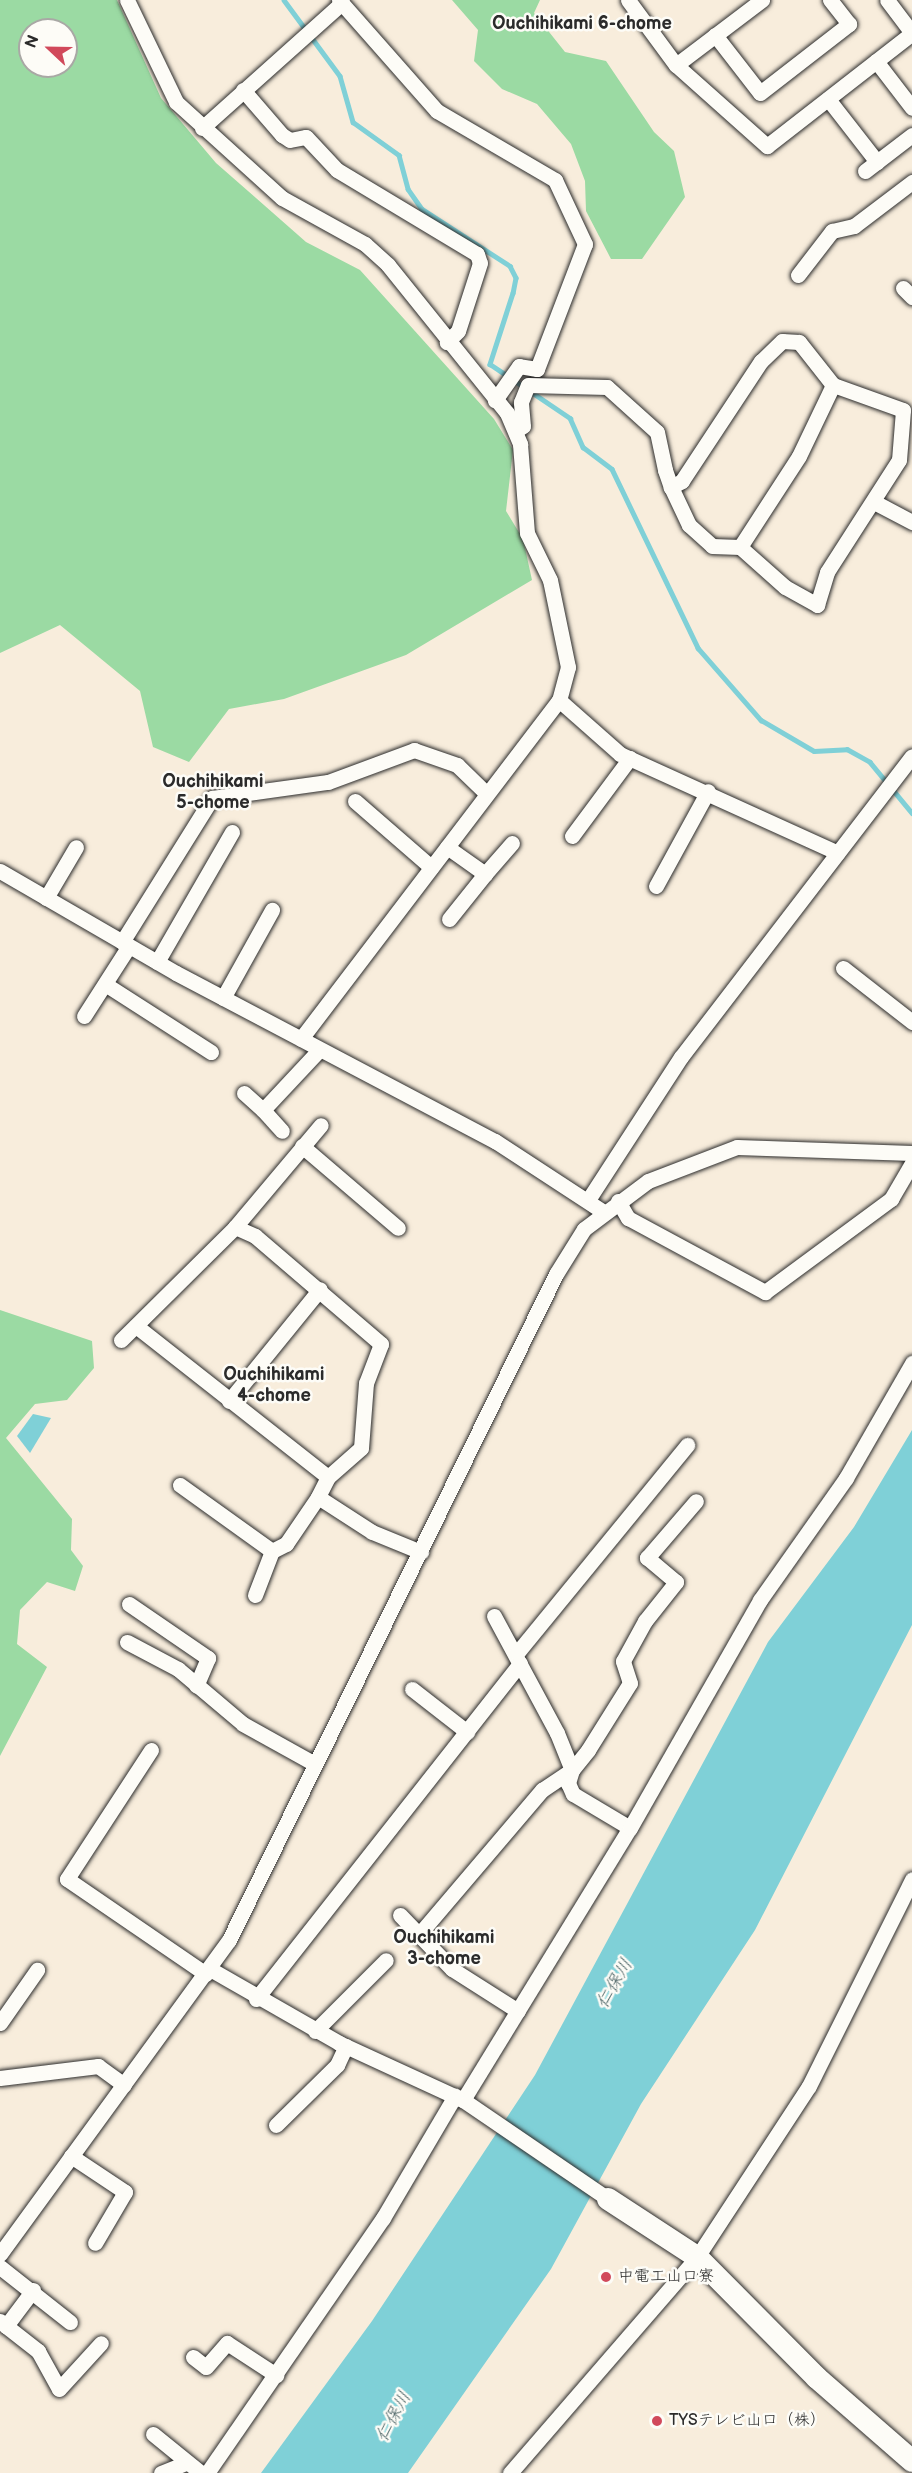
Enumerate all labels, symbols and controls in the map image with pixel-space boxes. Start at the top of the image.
district label: Ouchihikami 6-chome [492,13,672,35]
north arrow [18,18,78,78]
text: N [22,33,44,51]
district label: Ouchihikami 5-chome [163,772,263,814]
district label: Ouchihikami 4-chome [224,1365,324,1408]
district label: Ouchihikami 3-chome [394,1928,494,1970]
water label: 仁保川 [592,1955,638,2013]
place label: 中電工山口寮 [618,2267,714,2287]
marker: 中電工山口寮 [599,2270,613,2284]
water label: 仁保川 [372,2388,416,2446]
place label: TYSテレビ山口（株） [669,2411,826,2431]
marker: TYSテレビ山口（株） [650,2414,664,2428]

